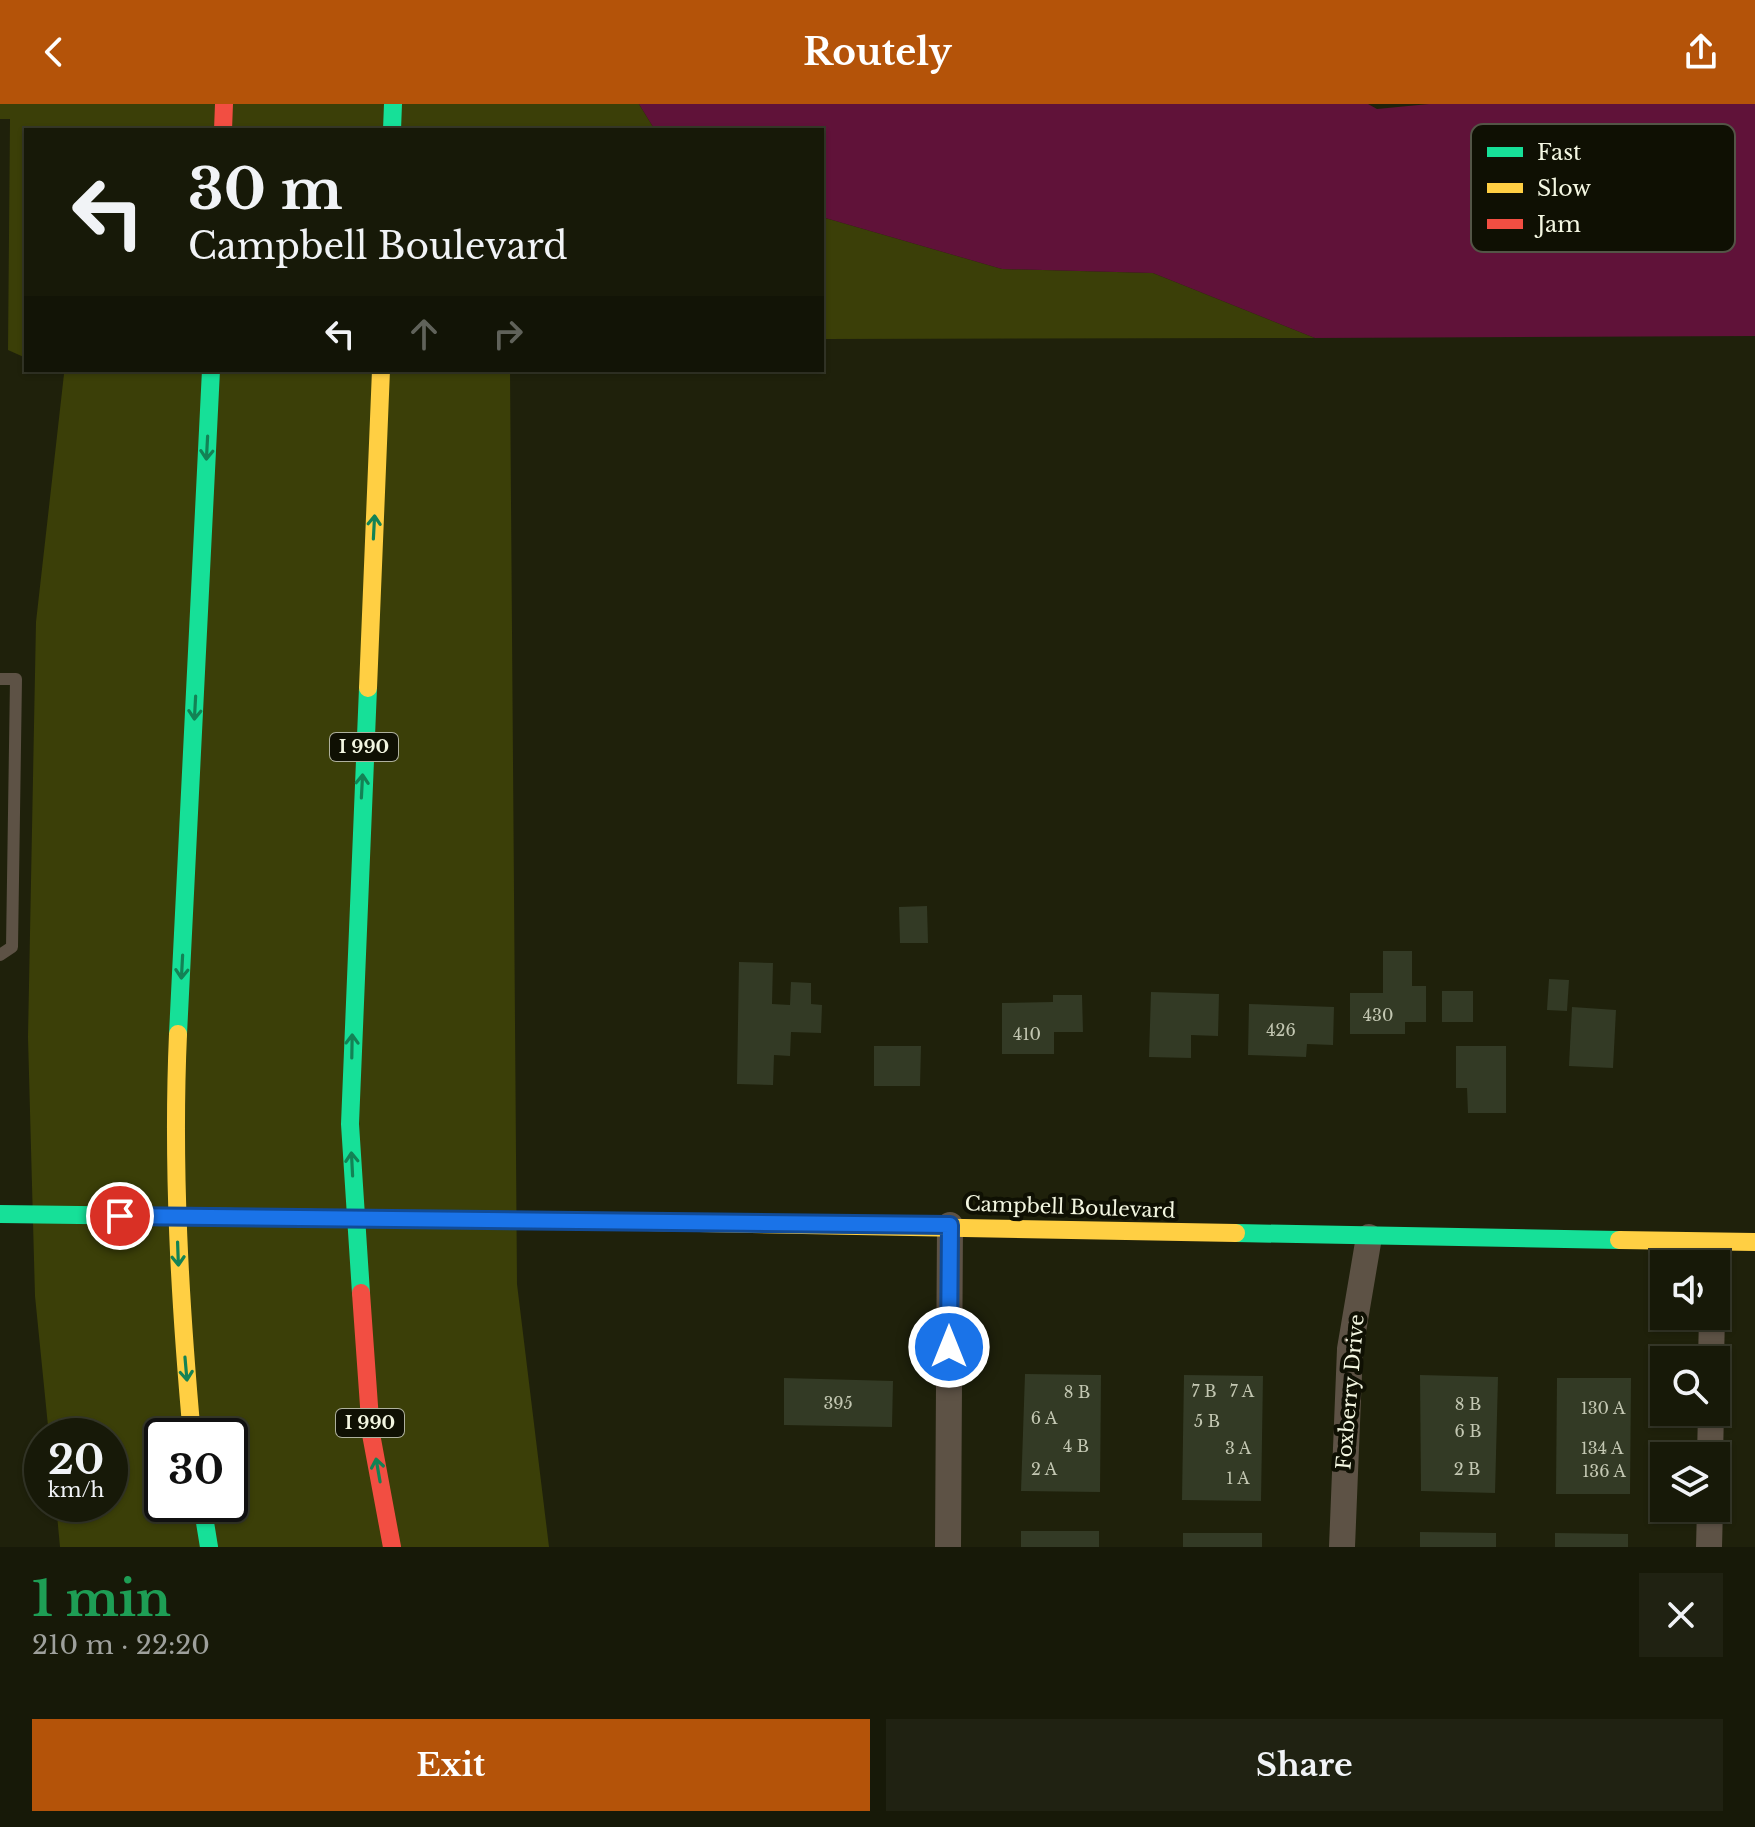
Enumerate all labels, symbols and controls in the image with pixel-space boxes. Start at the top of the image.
icon: back [32,30,76,74]
text: Routely [803,30,952,75]
icon: share [1679,30,1723,74]
legend [1471,124,1735,252]
text: Fast [1537,139,1582,166]
text: 30 m [188,155,343,224]
icon: left [56,160,160,264]
text: Slow [1537,175,1591,202]
text: Jam [1534,211,1581,238]
text: Campbell Boulevard [188,224,568,269]
icon: left [318,312,362,356]
icon: ahead [402,312,446,356]
icon: right [486,312,530,356]
one-way arrow [200,434,215,461]
one-way arrow [367,514,382,541]
one-way arrow [187,694,202,721]
road number: I 990 [330,733,398,761]
one-way arrow [355,773,370,800]
one-way arrow [174,953,189,980]
house number: 430 [1363,1005,1393,1025]
house number: 426 [1266,1020,1296,1040]
house number: 410 [1013,1024,1041,1044]
one-way arrow [344,1033,359,1060]
one-way arrow [344,1151,359,1178]
pin [86,1182,154,1250]
street label: Campbell Boulevard [964,1191,1176,1223]
icon: arrive [98,1194,142,1238]
one-way arrow [171,1240,186,1267]
map controls [1650,1250,1730,1522]
button: sound [1650,1250,1730,1330]
position arrow [907,1305,991,1389]
street label: Foxberry Drive [1331,1313,1369,1471]
button: search [1650,1346,1730,1426]
one-way arrow [178,1355,193,1382]
house number: 7 B [1192,1381,1216,1401]
house number: 7 A [1230,1381,1255,1401]
house number: 8 B [1064,1382,1090,1402]
house number: 395 [823,1393,853,1413]
house number: 8 B [1455,1394,1481,1414]
house number: 130 A [1581,1398,1626,1418]
house number: 6 A [1031,1408,1058,1428]
road number: I 990 [336,1409,404,1437]
house number: 5 B [1194,1411,1220,1431]
speed limit sign: 30 [144,1418,248,1522]
house number: 6 B [1454,1421,1482,1441]
text: 20 [48,1435,104,1485]
house number: 4 B [1063,1436,1089,1456]
house number: 3 A [1225,1438,1252,1458]
house number: 134 A [1581,1438,1624,1458]
button: layers [1650,1442,1730,1522]
one-way arrow [369,1458,384,1483]
house number: 2 A [1031,1459,1058,1479]
house number: 2 B [1454,1459,1480,1479]
house number: 136 A [1582,1461,1626,1481]
house number: 1 A [1226,1468,1250,1488]
text: km/h [48,1478,104,1502]
text: 1 min [32,1569,171,1629]
button: close [1639,1573,1723,1657]
text: 210 m · 22:20 [32,1629,210,1661]
button: Exit [32,1719,870,1811]
button: Share [886,1719,1723,1811]

